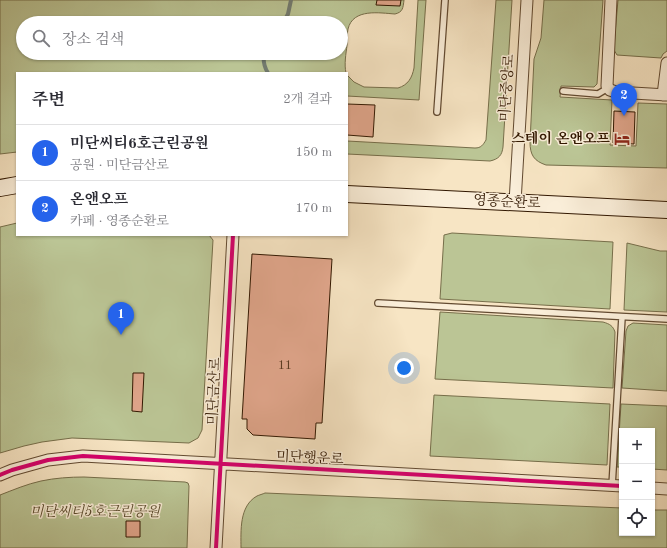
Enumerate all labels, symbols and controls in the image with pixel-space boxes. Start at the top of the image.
search box [16,16,348,60]
icon: search [30,27,52,49]
text: 장소 검색 [62,33,124,48]
street label: 미단중앙로 [497,53,516,122]
pin: 2 [611,83,637,116]
text: 주변 [32,92,65,109]
text: 2개 결과 [283,93,332,106]
place label: 스테이 온앤오프 [511,130,610,146]
hotel icon: 스테이 온앤오프 [613,130,631,148]
text: 미단씨티6호근린공원 [70,137,209,152]
text: 1 [41,146,49,159]
text: 150 m [295,146,332,159]
text: 공원 · 미단금산로 [70,159,169,172]
street label: 영종순환로 [473,192,542,211]
text: 온앤오프 [70,193,128,208]
text: 2 [41,202,49,215]
text: 170 m [295,202,332,215]
text: 카페 · 영종순환로 [70,215,169,228]
pin: 1 [108,302,134,335]
street label: 미단금산로 [204,356,223,425]
your location [394,358,414,378]
house number: 11 [278,360,292,372]
map controls [619,428,655,536]
button: + [619,428,655,464]
street label: 미단행운로 [276,448,345,467]
button: − [619,464,655,500]
button: locate [619,500,655,536]
park label: 미단씨티5호근린공원 [30,504,161,519]

